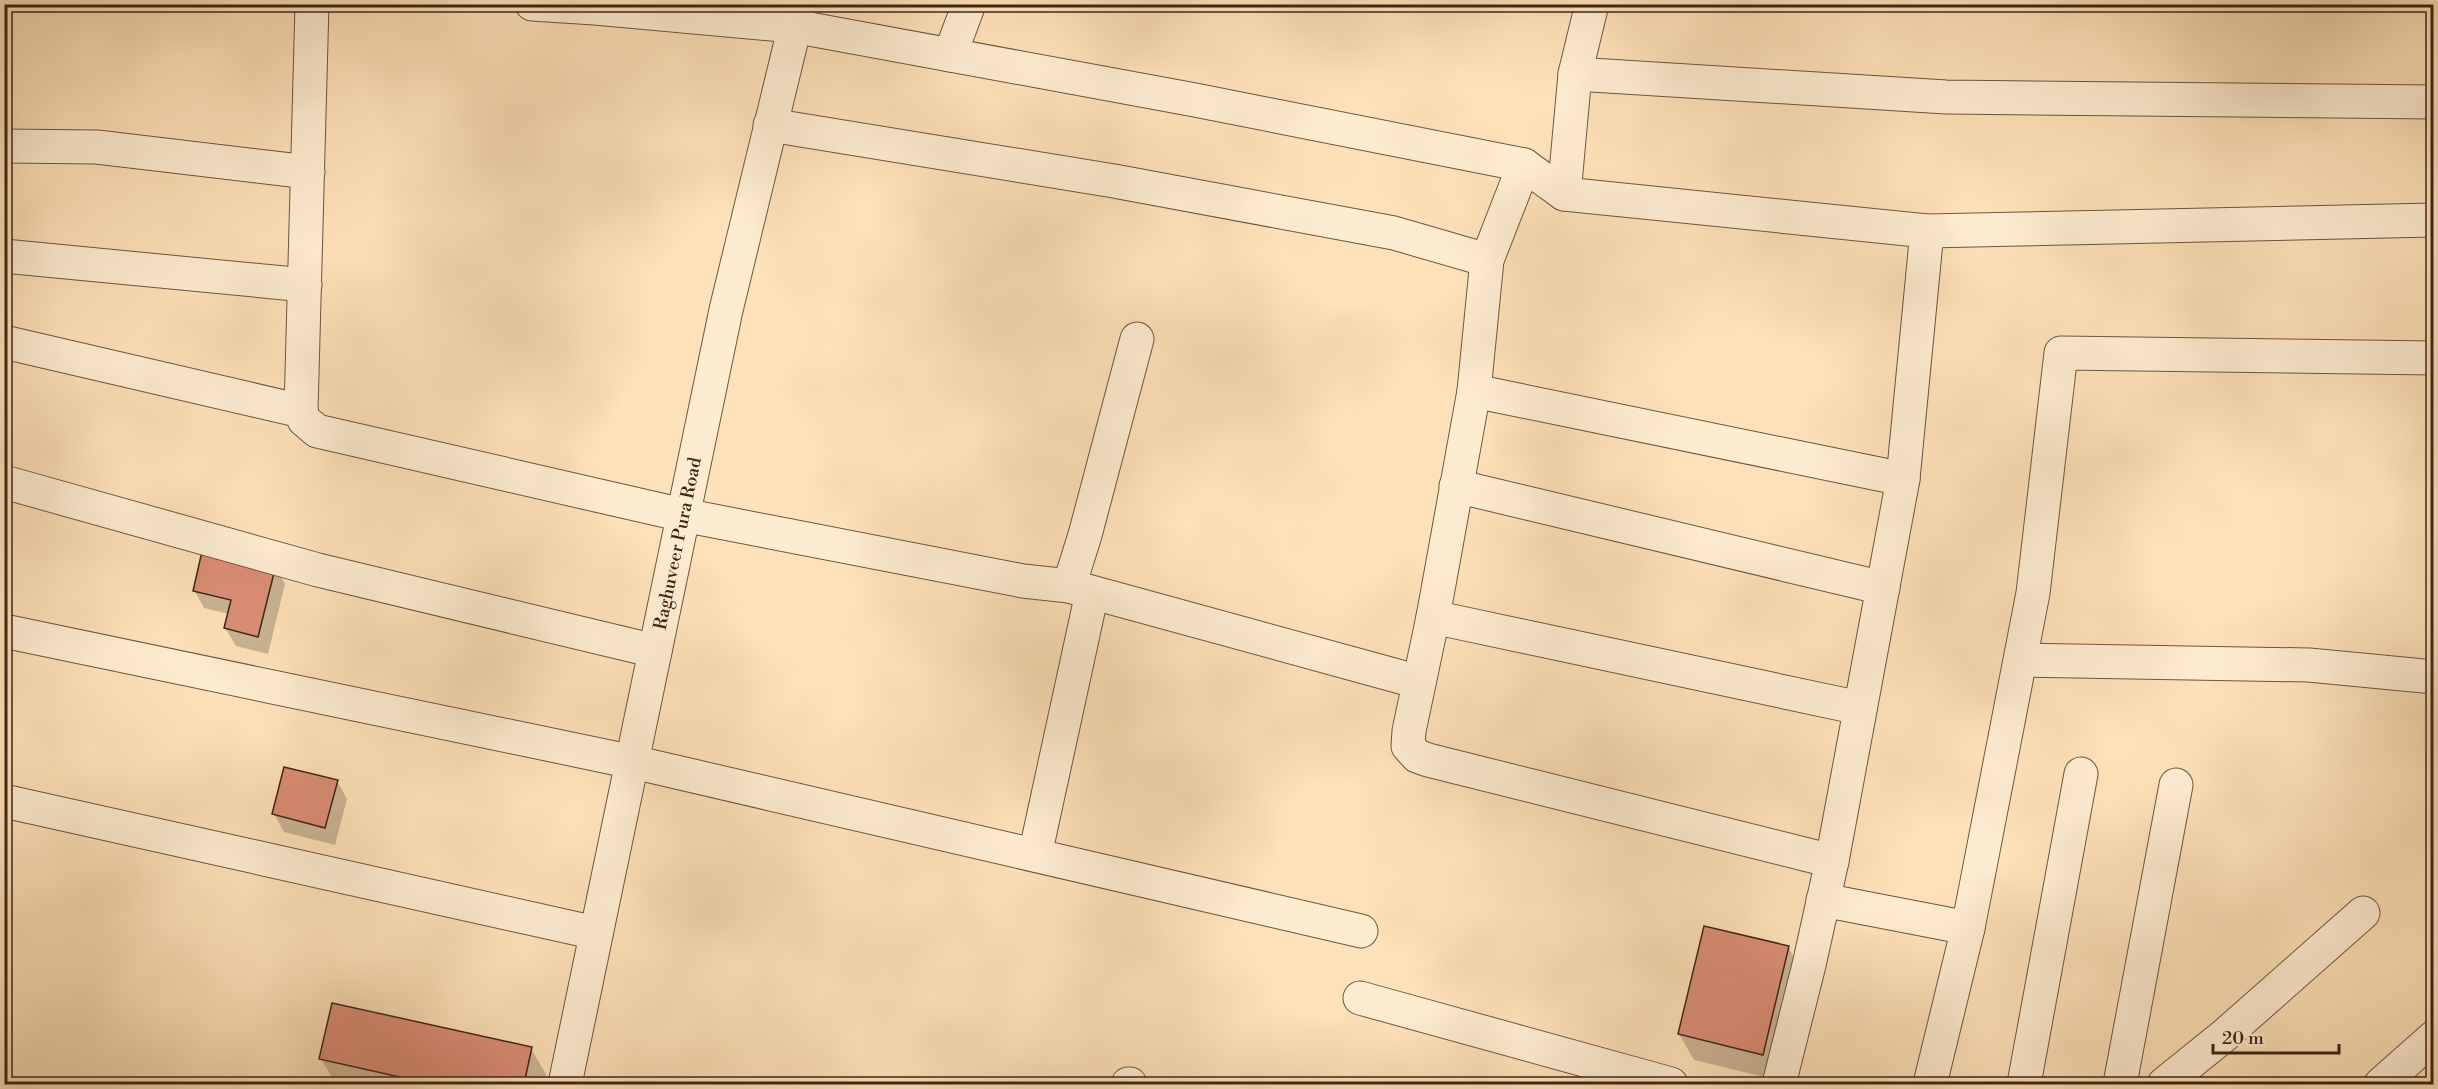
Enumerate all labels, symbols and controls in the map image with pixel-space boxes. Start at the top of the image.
street label: Raghuveer Pura Road [648,454,707,632]
scale bar [2213,1017,2339,1055]
text: 20 m [2222,1027,2264,1050]

